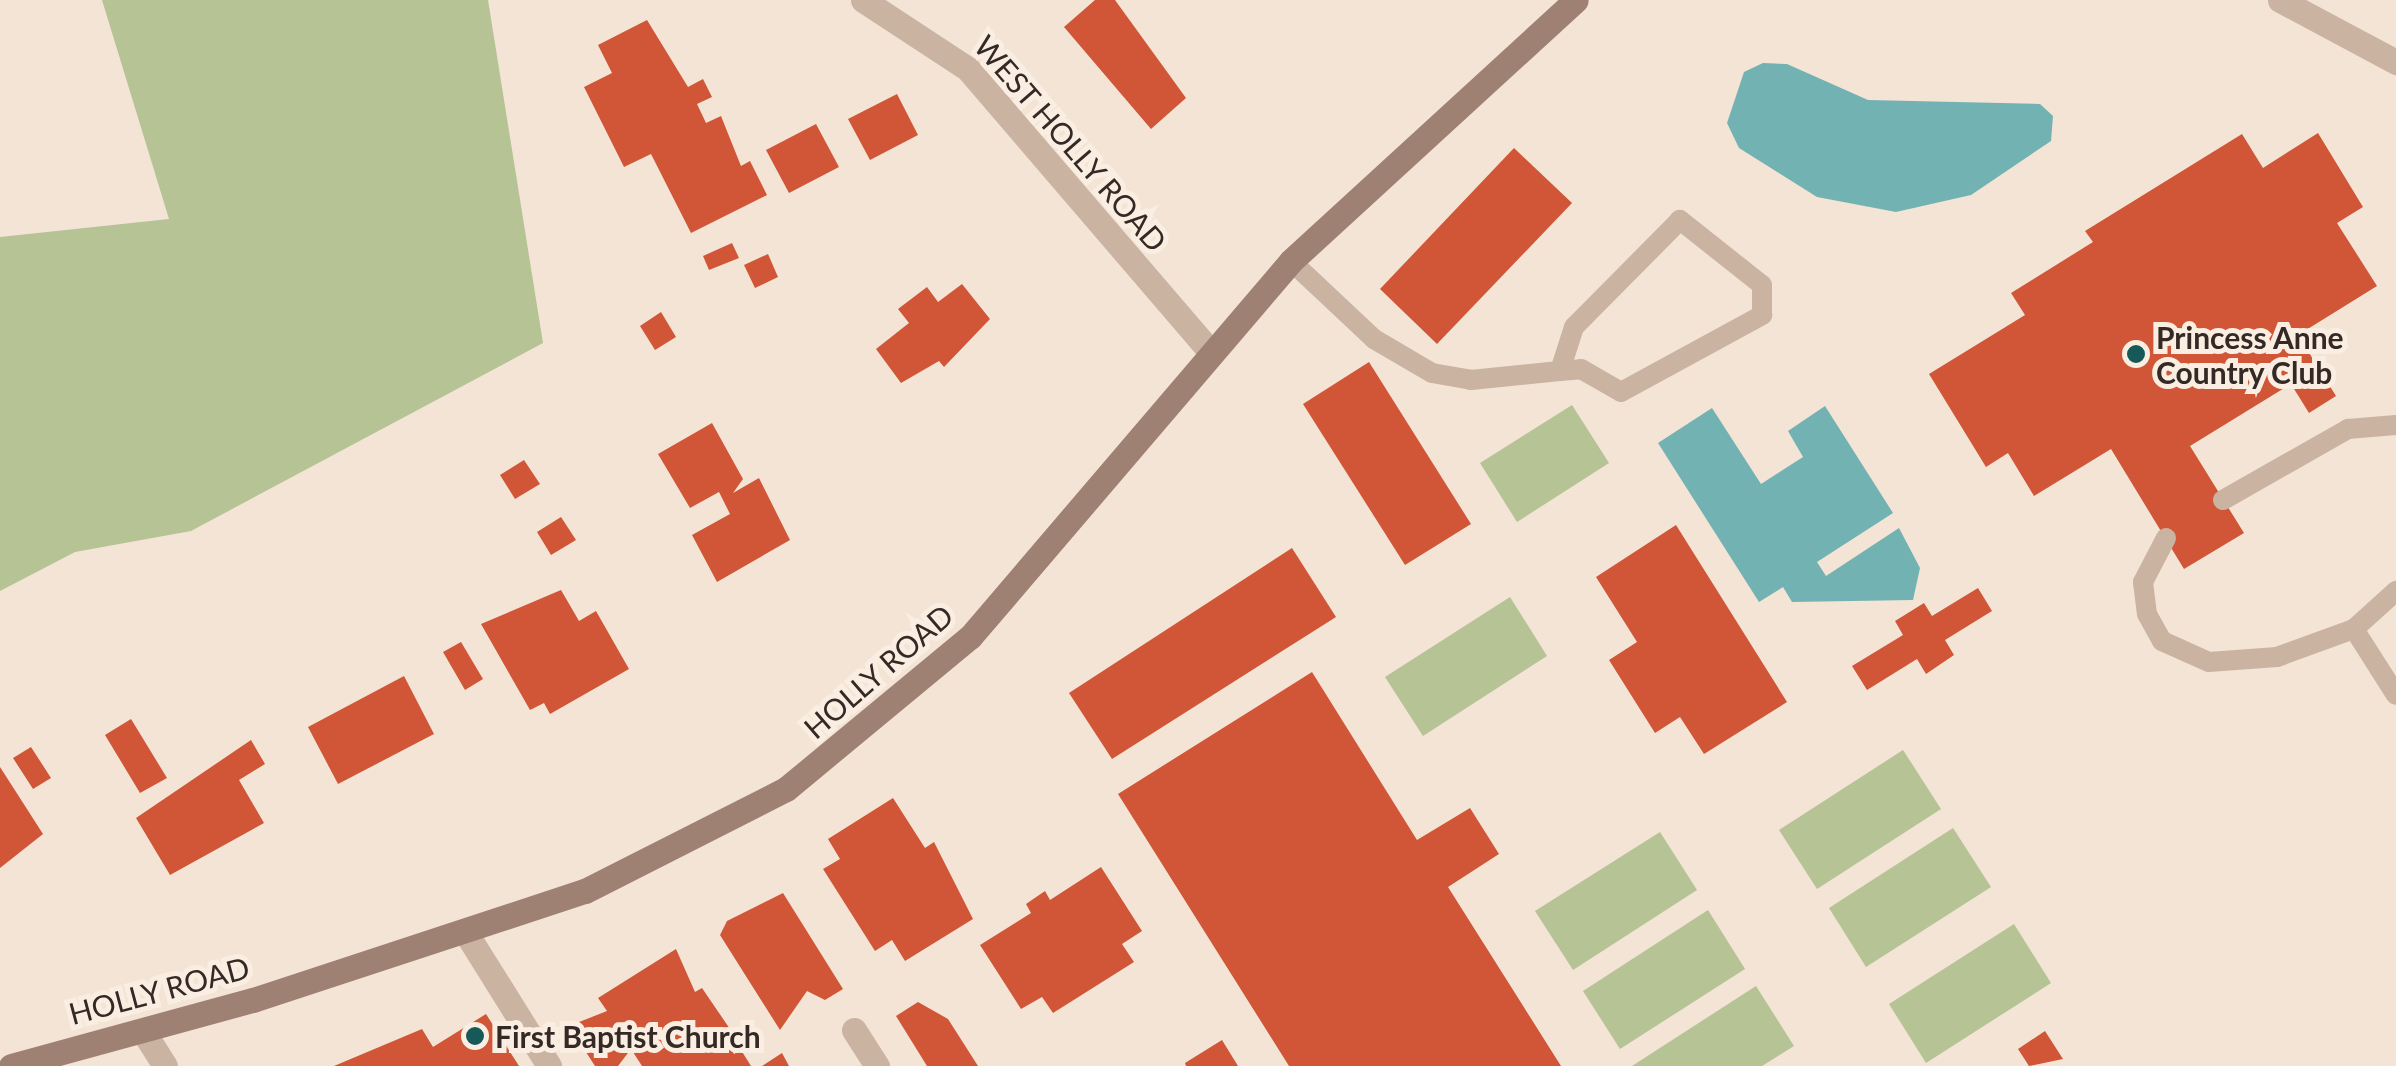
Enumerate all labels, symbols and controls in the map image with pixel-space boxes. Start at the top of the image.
street label: WEST HOLLY ROAD [967,27,1175,259]
place label: Princess Anne Country Club [2156,319,2345,390]
marker: Princess Anne Country Club [2125,343,2147,365]
street label: HOLLY ROAD [796,596,960,746]
street label: HOLLY ROAD [64,948,254,1032]
place label: First Baptist Church [495,1018,761,1054]
marker: First Baptist Church [464,1025,486,1047]

